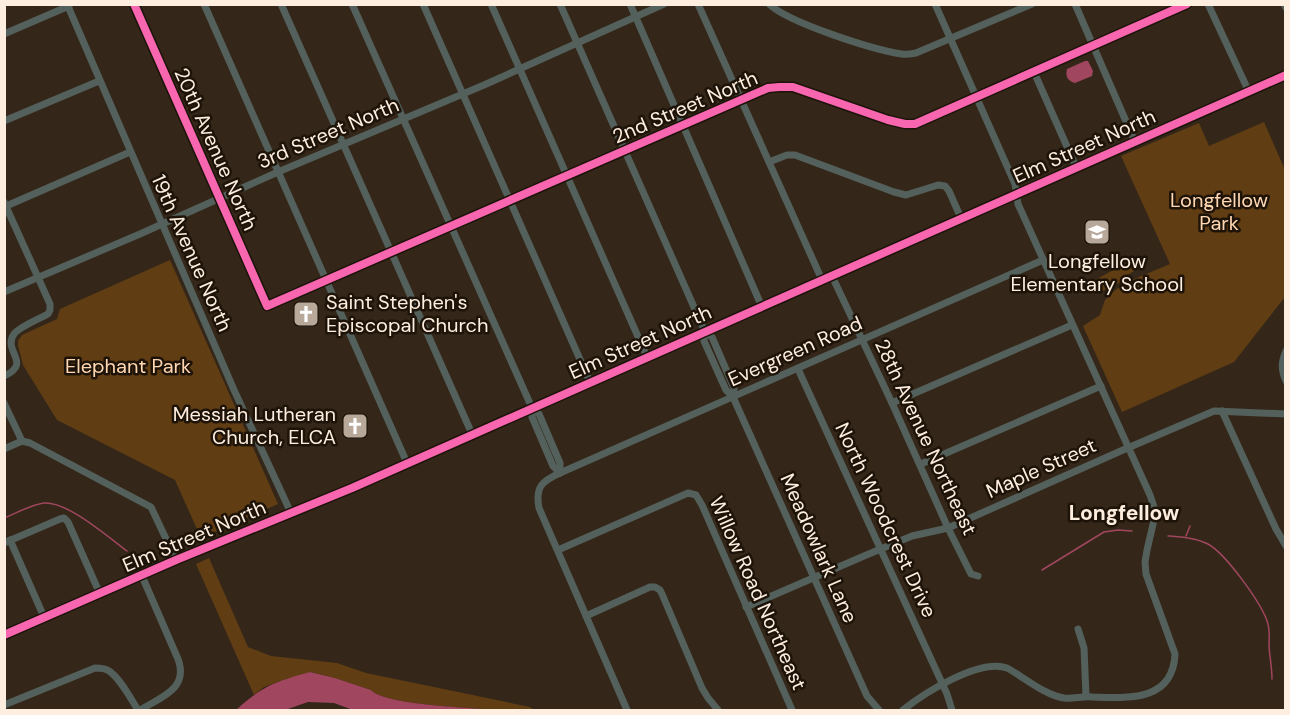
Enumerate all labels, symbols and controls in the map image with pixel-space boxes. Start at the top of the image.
street label: 20th Avenue North [168,64,264,234]
street label: 2nd Street North [608,65,762,149]
street label: 3rd Street North [253,92,403,174]
street label: Elm Street North [1009,103,1159,189]
street label: 19th Avenue North [146,170,238,336]
park label: Longfellow Park [1170,187,1268,236]
school or university icon: Longfellow Elementary School [1082,217,1112,247]
place label: Longfellow Elementary School [1010,248,1184,297]
place label: Saint Stephen's Episcopal Church [326,289,488,338]
church icon: Saint Stephen's Episcopal Church [291,299,321,329]
street label: Elm Street North [565,299,715,385]
street label: Evergreen Road [724,310,866,392]
street label: 28th Avenue Northeast [869,335,983,539]
park label: Elephant Park [65,353,191,379]
place label: Messiah Lutheran Church, ELCA [173,401,336,450]
church icon: Messiah Lutheran Church, ELCA [340,411,370,441]
street label: North Woodcrest Drive [829,418,943,622]
street label: Maple Street [982,432,1100,504]
street label: Meadowlark Lane [774,469,864,627]
street label: Willow Road Northeast [704,492,812,694]
street label: Elm Street North [118,494,270,578]
district label: Longfellow [1069,499,1179,527]

